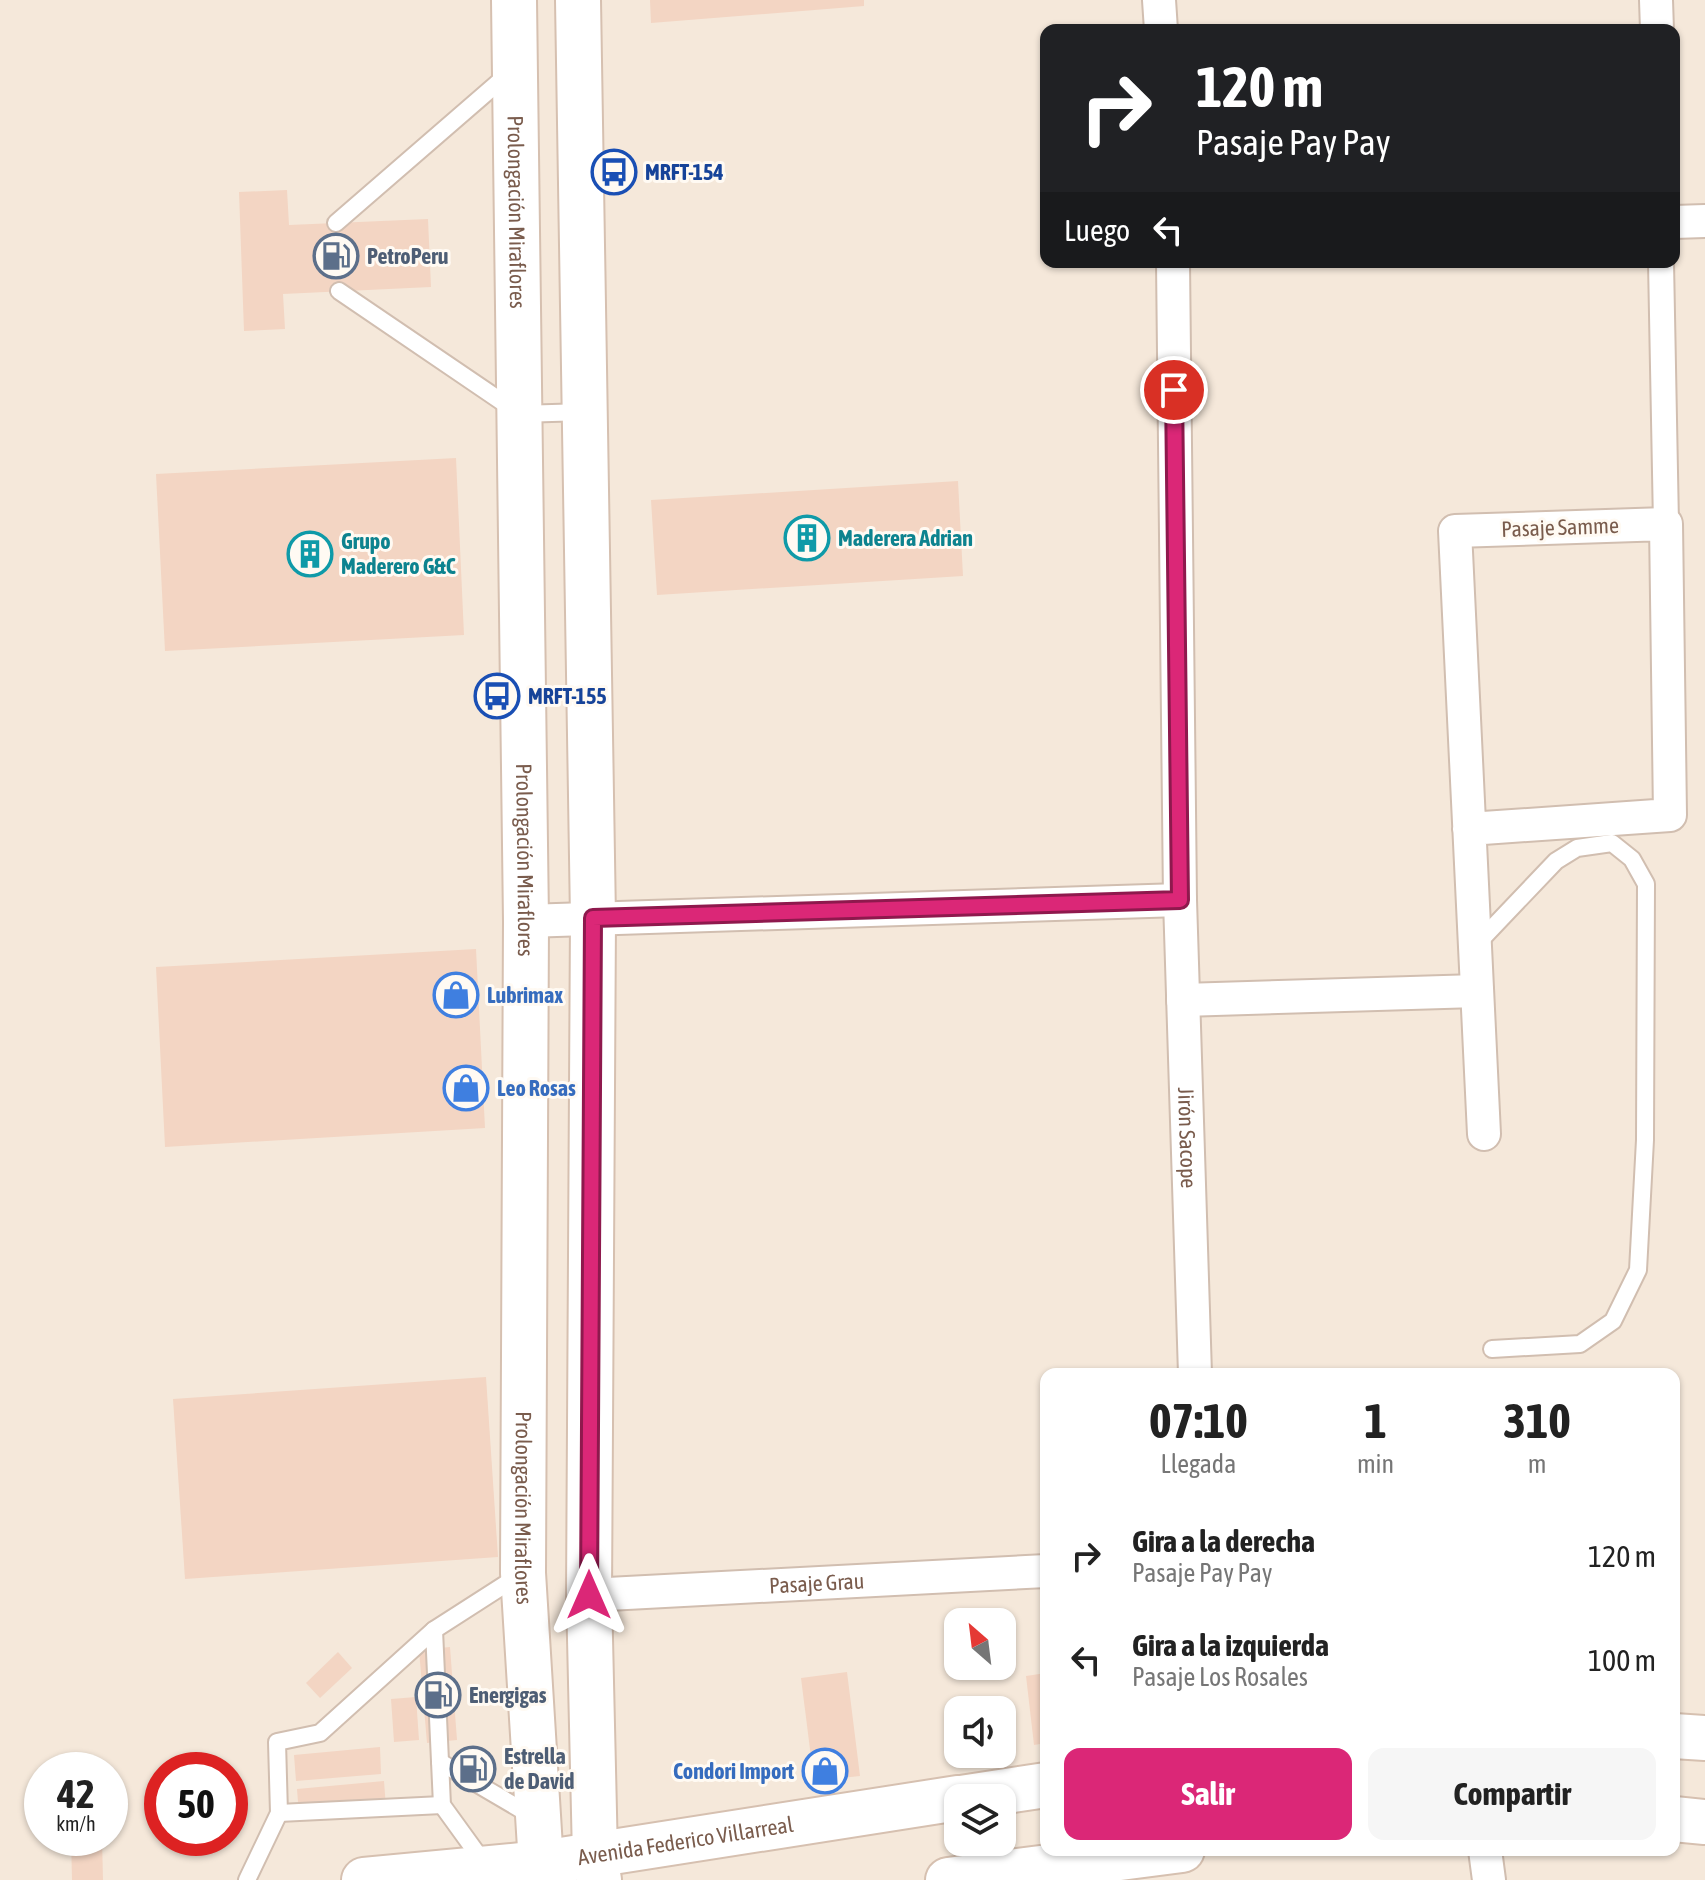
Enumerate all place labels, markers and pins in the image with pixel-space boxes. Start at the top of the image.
bus stop icon: MRFT-154 [590,148,638,196]
place label: MRFT-154 [645,159,724,185]
fuel station icon: PetroPeru [312,232,360,280]
place label: PetroPeru [367,243,448,269]
pin [1140,356,1208,424]
building icon: Maderera Adrian [783,514,831,562]
place label: Maderera Adrian [838,525,973,551]
place label: Grupo Maderero G&C [341,528,456,579]
building icon: Grupo Maderero G&C [286,530,334,578]
bus stop icon: MRFT-155 [473,672,521,720]
place label: MRFT-155 [528,683,607,709]
shop icon: Lubrimax [432,971,480,1019]
place label: Lubrimax [487,982,563,1008]
shop icon: Leo Rosas [442,1064,490,1112]
place label: Leo Rosas [497,1075,576,1101]
fuel station icon: Energigas [414,1671,462,1719]
place label: Energigas [469,1682,547,1708]
place label: Estrella de David [504,1743,575,1794]
fuel station icon: Estrella de David [449,1745,497,1793]
shop icon: Condori Import [801,1747,849,1795]
place label: Condori Import [673,1758,795,1784]

